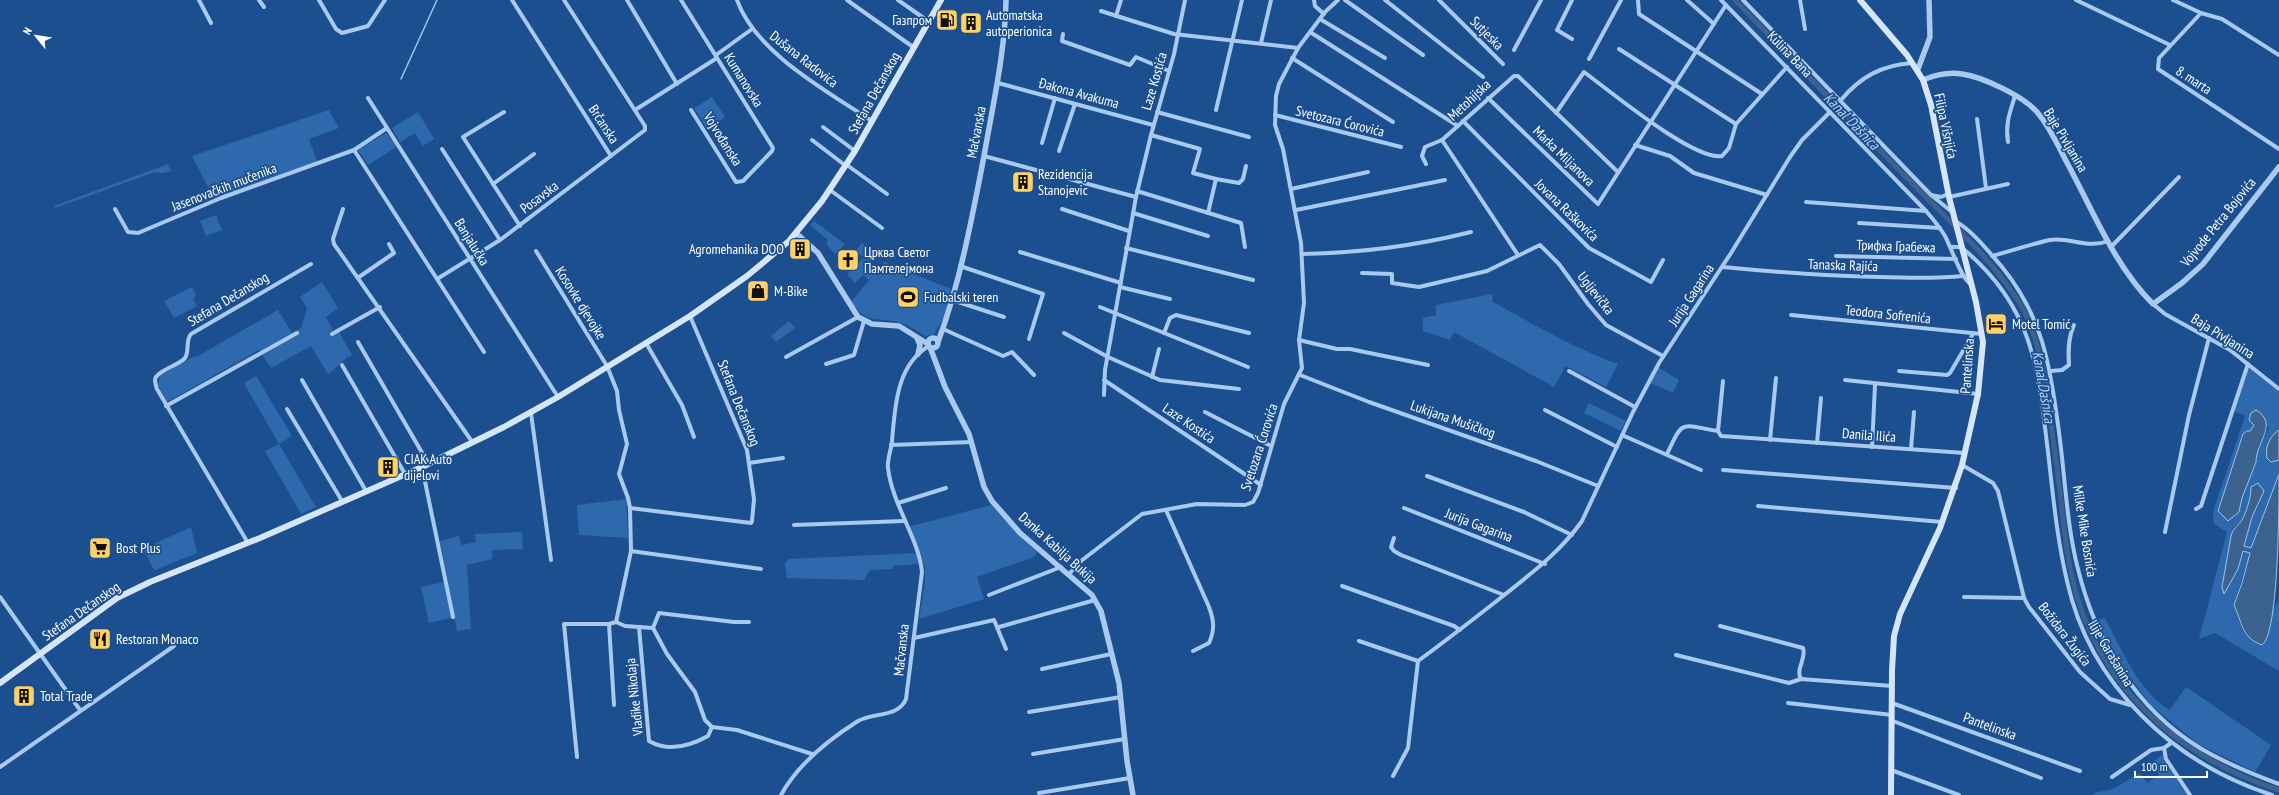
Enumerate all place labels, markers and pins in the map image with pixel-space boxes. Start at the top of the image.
place label: Automatska autoperionica [986,6,1052,40]
fuel station icon: Газпром [934,7,960,33]
building icon: Automatska autoperionica [958,10,984,36]
place label: Газпром [892,11,932,29]
place label: Rezidencija Stanojevic [1038,165,1093,199]
building icon: Rezidencija Stanojevic [1010,169,1036,195]
building icon: Agromehanika DOO [787,236,813,262]
place label: Agromehanika DOO [689,240,784,258]
place label: Црква Светог Памтелејмона [864,243,934,277]
church icon: Црква Светог Памтелејмона [835,247,861,273]
shop icon: M-Bike [745,278,771,304]
place label: M-Bike [774,282,808,300]
sports icon: Fudbalski teren [895,284,921,310]
place label: Fudbalski teren [924,288,998,306]
hotel icon: Motel Tomić [1983,311,2009,337]
place label: Motel Tomić [2012,315,2070,333]
place label: CIAK Auto dijelovi [404,450,452,484]
building icon: CIAK Auto dijelovi [375,454,401,480]
supermarket icon: Bost Plus [87,535,113,561]
place label: Bost Plus [116,539,161,557]
restaurant icon: Restoran Monaco [87,626,113,652]
place label: Restoran Monaco [116,630,199,648]
building icon: Total Trade [11,683,37,709]
place label: Total Trade [40,687,93,705]

